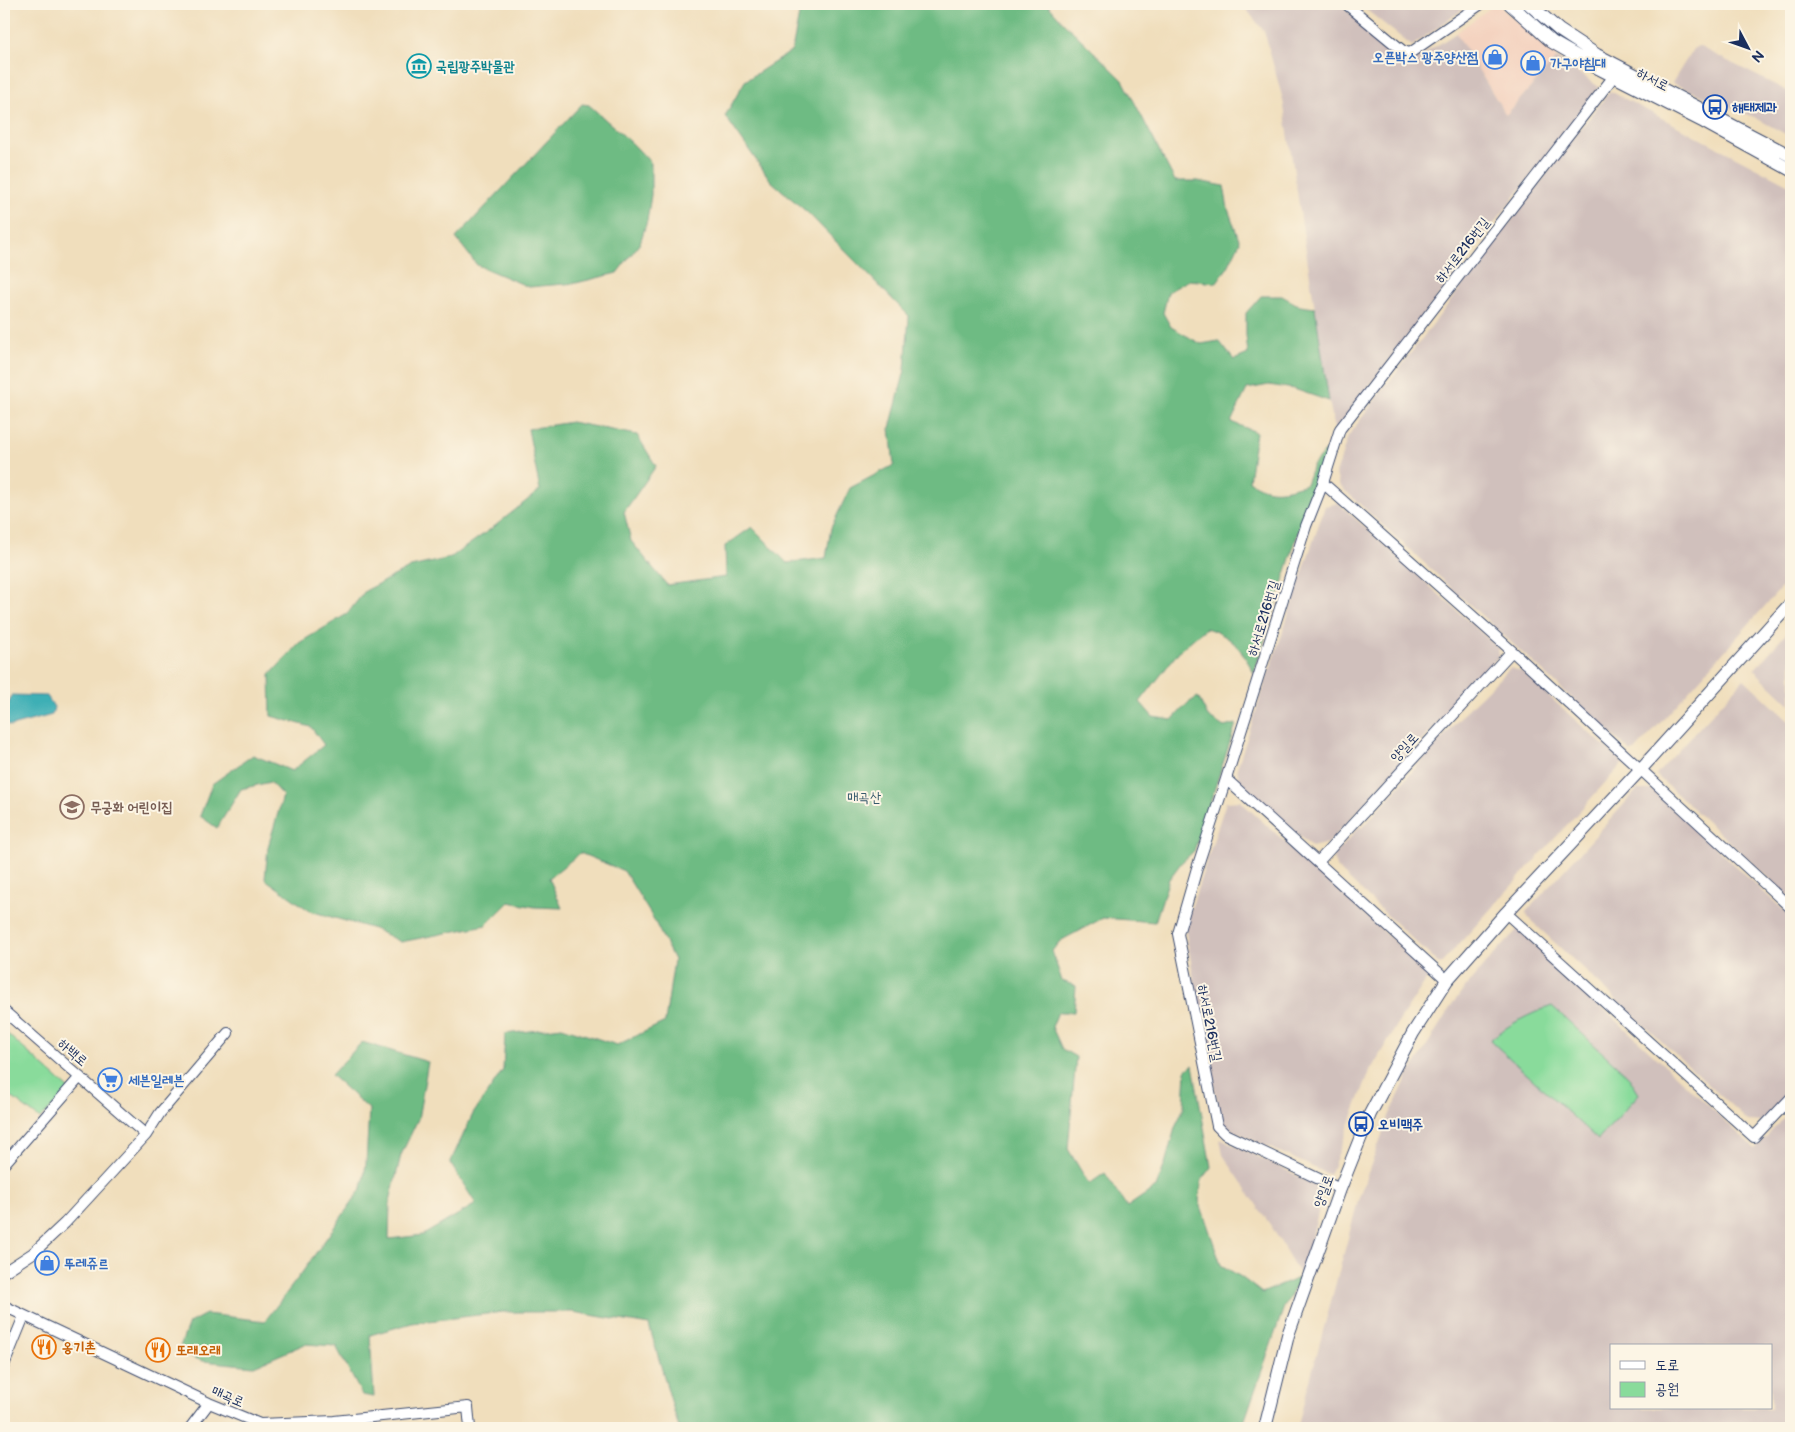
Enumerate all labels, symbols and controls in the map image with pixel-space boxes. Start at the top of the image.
north arrow [1722,22,1772,72]
shop icon: 오픈박스 광주양산점 [1482,44,1508,70]
text: N [1748,47,1767,66]
place label: 오픈박스 광주양산점 [1373,49,1479,66]
shop icon: 가구야침대 [1520,50,1546,76]
museum icon: 국립광주박물관 [406,53,432,79]
place label: 가구야침대 [1550,55,1606,72]
place label: 국립광주박물관 [436,58,516,75]
street label: 하서로 [1634,64,1672,95]
bus stop icon: 해태제과 [1702,94,1728,120]
place label: 해태제과 [1732,99,1778,116]
street label: 하서로216번길 [1432,214,1494,286]
street label: 하서로216번길 [1244,577,1283,658]
street label: 양일로 [1387,729,1422,765]
park label: 매곡산 [847,789,882,806]
school or university icon: 무궁화 어린이집 [59,794,85,820]
place label: 무궁화 어린이집 [90,799,173,816]
street label: 하서로216번길 [1194,983,1225,1064]
street label: 하백로 [54,1035,91,1070]
supermarket icon: 세븐일레븐 [97,1067,123,1093]
place label: 세븐일레븐 [128,1072,185,1089]
bus stop icon: 오비맥주 [1348,1111,1374,1137]
place label: 오비맥주 [1378,1116,1423,1133]
street label: 양일로 [1310,1172,1337,1210]
shop icon: 뚜레쥬르 [34,1250,60,1276]
place label: 뚜레쥬르 [64,1255,109,1272]
restaurant icon: 옹기촌 [31,1334,57,1360]
restaurant icon: 또래오래 [145,1337,171,1363]
place label: 옹기촌 [62,1339,96,1356]
place label: 또래오래 [176,1342,221,1359]
legend [1610,1344,1772,1410]
text: 도로 [1655,1356,1679,1375]
text: 공원 [1655,1380,1679,1399]
street label: 매곡로 [209,1382,247,1411]

